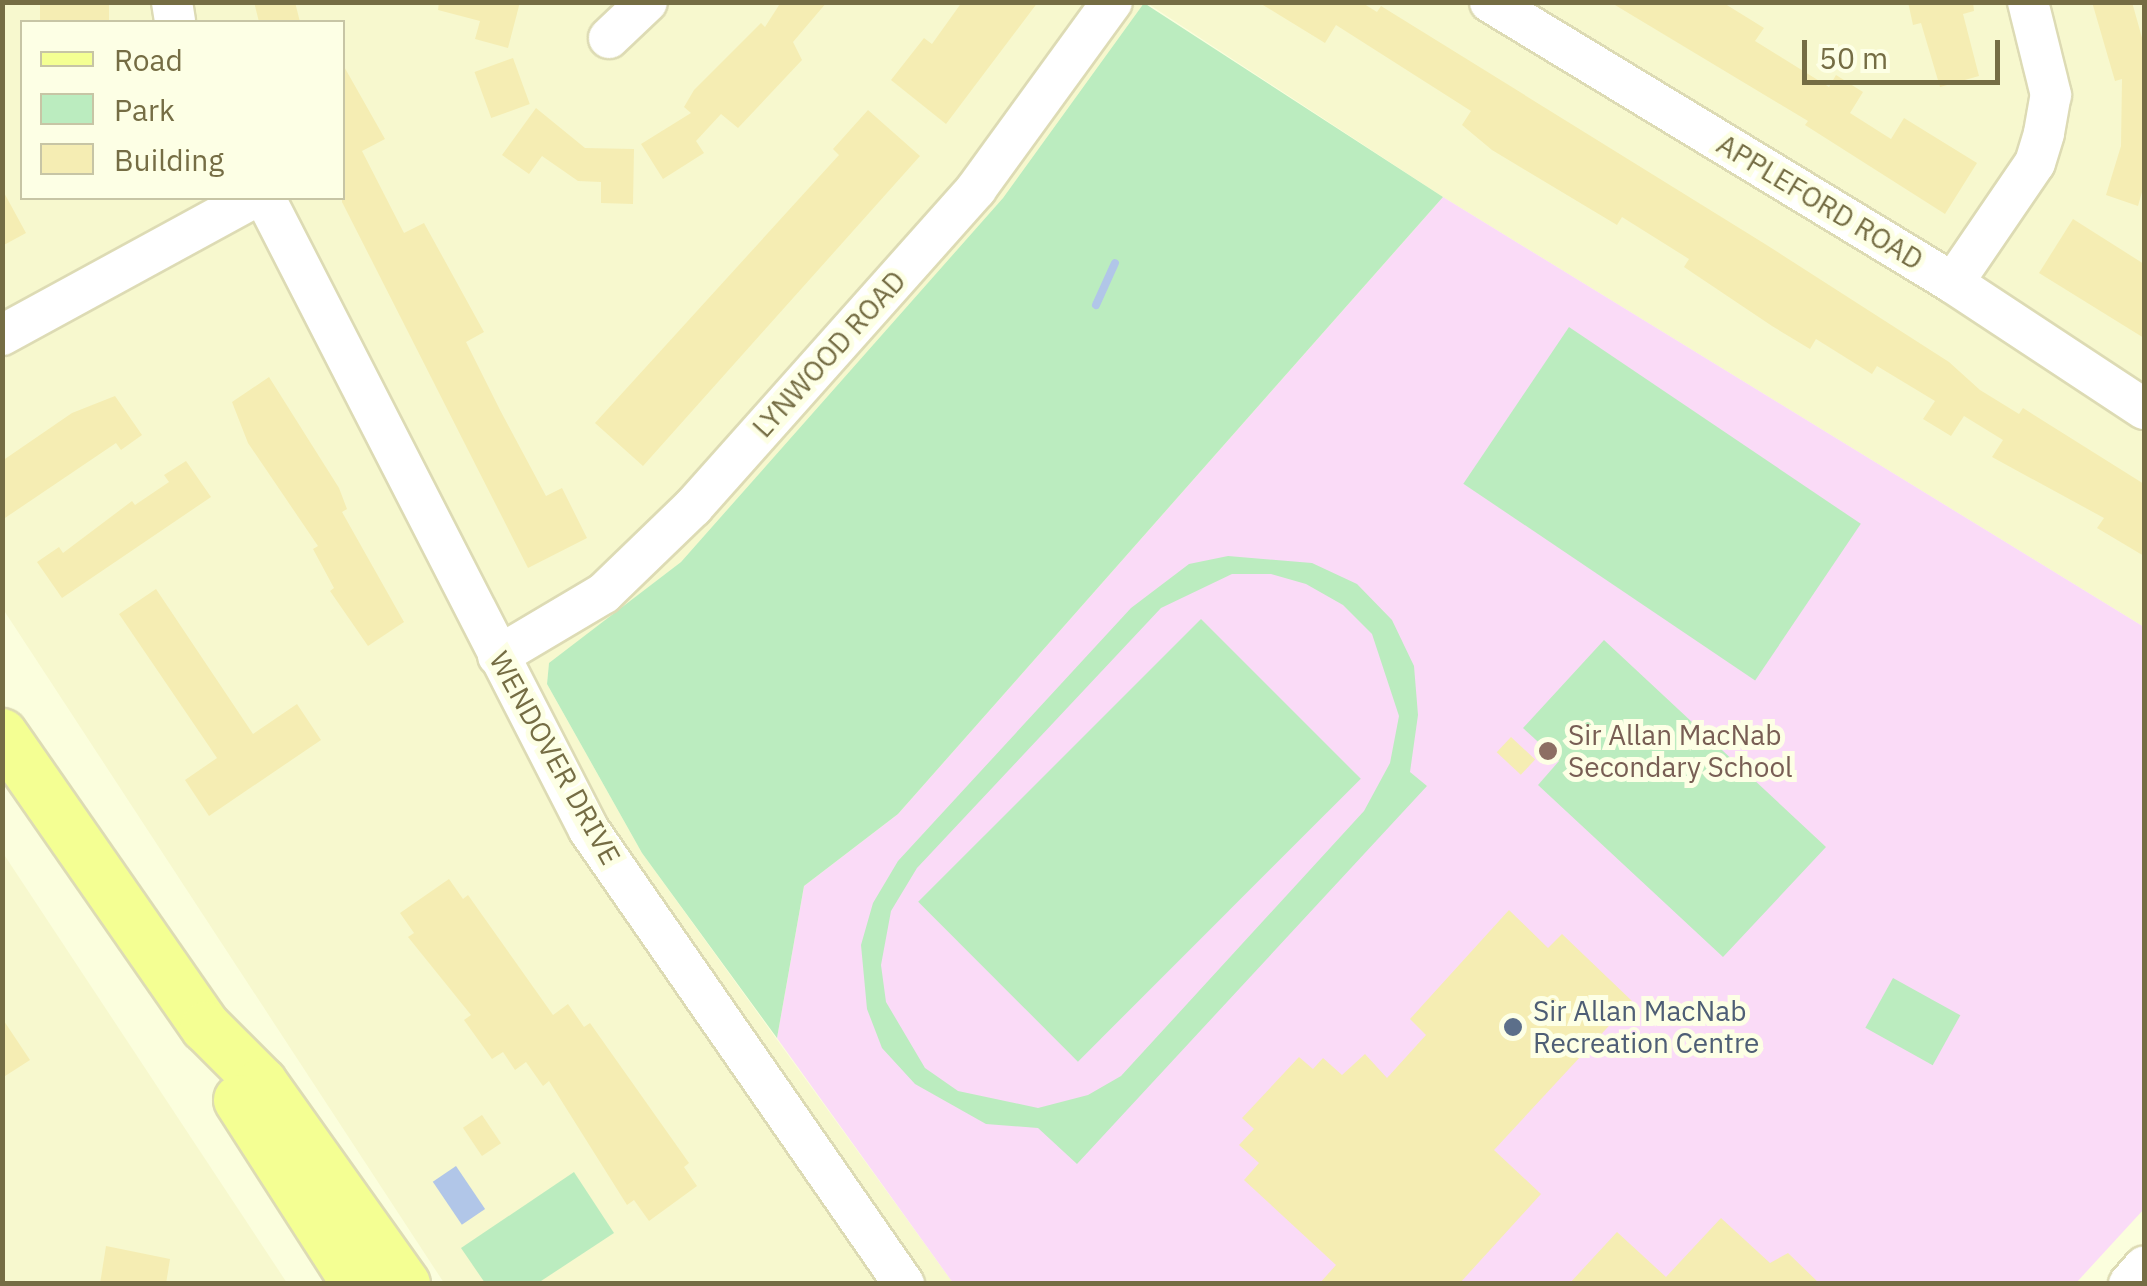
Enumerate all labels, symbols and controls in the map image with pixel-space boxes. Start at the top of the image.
legend [20,20,345,200]
scale bar [1807,20,2004,82]
text: 50 m [1819,38,1888,77]
text: Road [114,40,183,79]
text: Park [114,90,175,129]
street label: APPLEFORD ROAD [1711,127,1929,277]
text: Building [114,140,224,179]
street label: LYNWOOD ROAD [746,264,912,444]
street label: WENDOVER DRIVE [482,646,628,870]
place label: Sir Allan MacNab Secondary School [1568,718,1793,784]
marker: Sir Allan MacNab Secondary School [1537,740,1559,762]
place label: Sir Allan MacNab Recreation Centre [1533,994,1759,1060]
marker: Sir Allan MacNab Recreation Centre [1502,1016,1524,1038]

